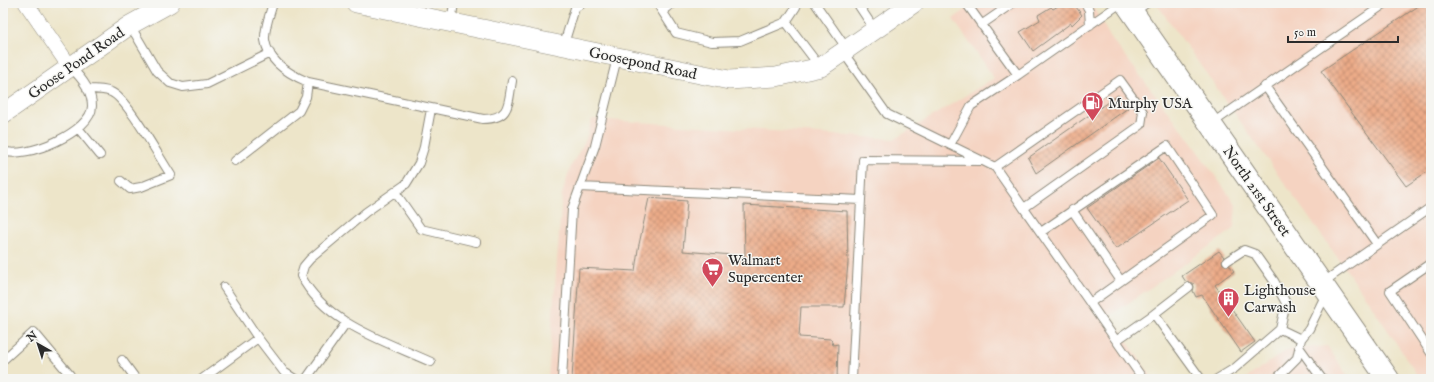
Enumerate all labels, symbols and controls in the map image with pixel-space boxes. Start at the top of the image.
scale bar [1288,18,1398,44]
street label: Goose Pond Road [25,23,129,104]
text: 50 m [1294,25,1316,40]
street label: Goosepond Road [587,43,699,84]
fuel station icon: Murphy USA [1079,90,1105,123]
place label: Murphy USA [1108,94,1193,113]
street label: North 21st Street [1218,142,1295,240]
place label: Walmart Supercenter [728,251,803,287]
supermarket icon: Walmart Supercenter [699,256,725,289]
place label: Lighthouse Carwash [1244,281,1316,317]
building icon: Lighthouse Carwash [1216,286,1242,319]
north arrow [18,324,58,364]
text: N [23,328,41,346]

